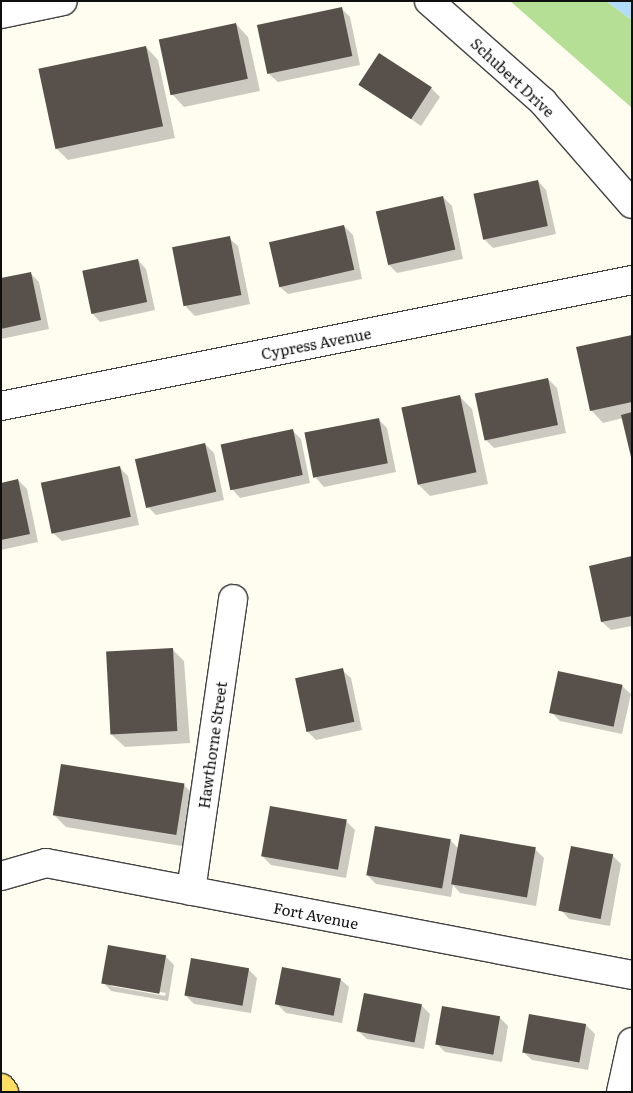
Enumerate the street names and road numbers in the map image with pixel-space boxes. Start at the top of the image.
street label: Schubert Drive [468,34,558,120]
street label: Cypress Avenue [259,324,373,362]
street label: Hawthorne Street [194,680,230,810]
street label: Fort Avenue [272,898,360,932]

